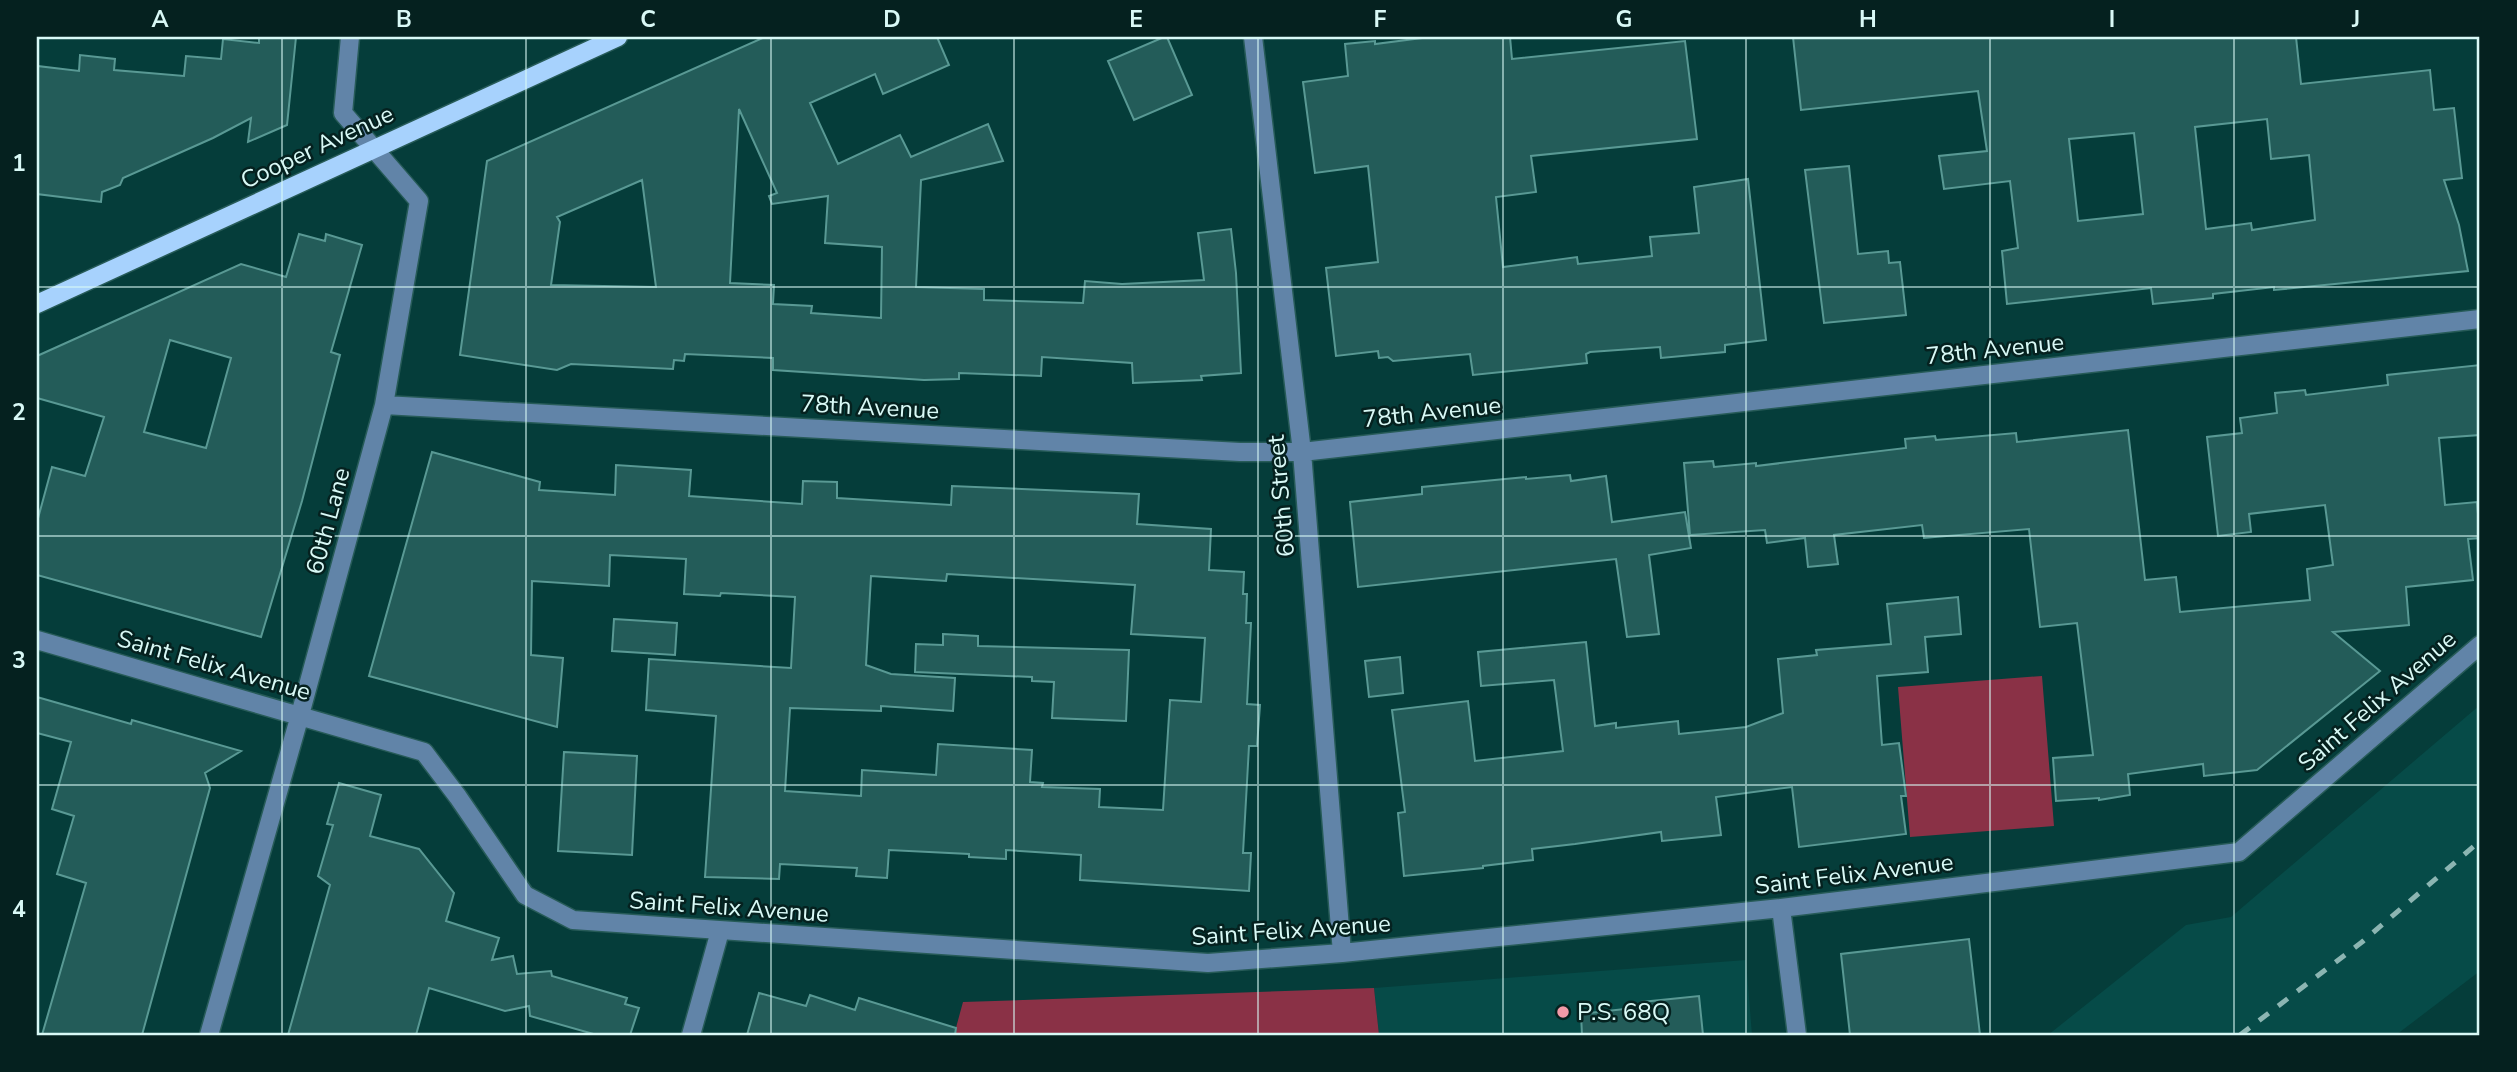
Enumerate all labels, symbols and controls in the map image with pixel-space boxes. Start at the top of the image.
text: A [151,4,169,35]
text: B [396,4,412,35]
text: C [640,4,656,35]
text: D [883,4,901,35]
text: E [1129,4,1143,35]
text: F [1374,4,1387,35]
text: G [1616,4,1632,35]
text: H [1859,4,1877,35]
text: I [2109,4,2115,35]
text: J [2351,4,2360,35]
street label: Cooper Avenue [235,98,399,196]
text: 1 [12,148,26,179]
street label: 78th Avenue [1924,326,2066,372]
street label: 78th Avenue [800,387,940,427]
street label: 78th Avenue [1361,389,1503,435]
text: 2 [12,397,26,428]
street label: 60th Street [1260,433,1302,558]
street label: 60th Lane [298,464,358,578]
street label: Saint Felix Avenue [114,622,314,708]
street label: Saint Felix Avenue [2291,623,2463,779]
text: 3 [12,645,26,676]
street label: Saint Felix Avenue [1753,846,1955,902]
street label: Saint Felix Avenue [628,884,830,930]
text: 4 [12,894,26,925]
street label: Saint Felix Avenue [1190,907,1392,953]
place label: P.S. 68Q [1577,996,1670,1028]
marker: P.S. 68Q [1555,1004,1571,1020]

